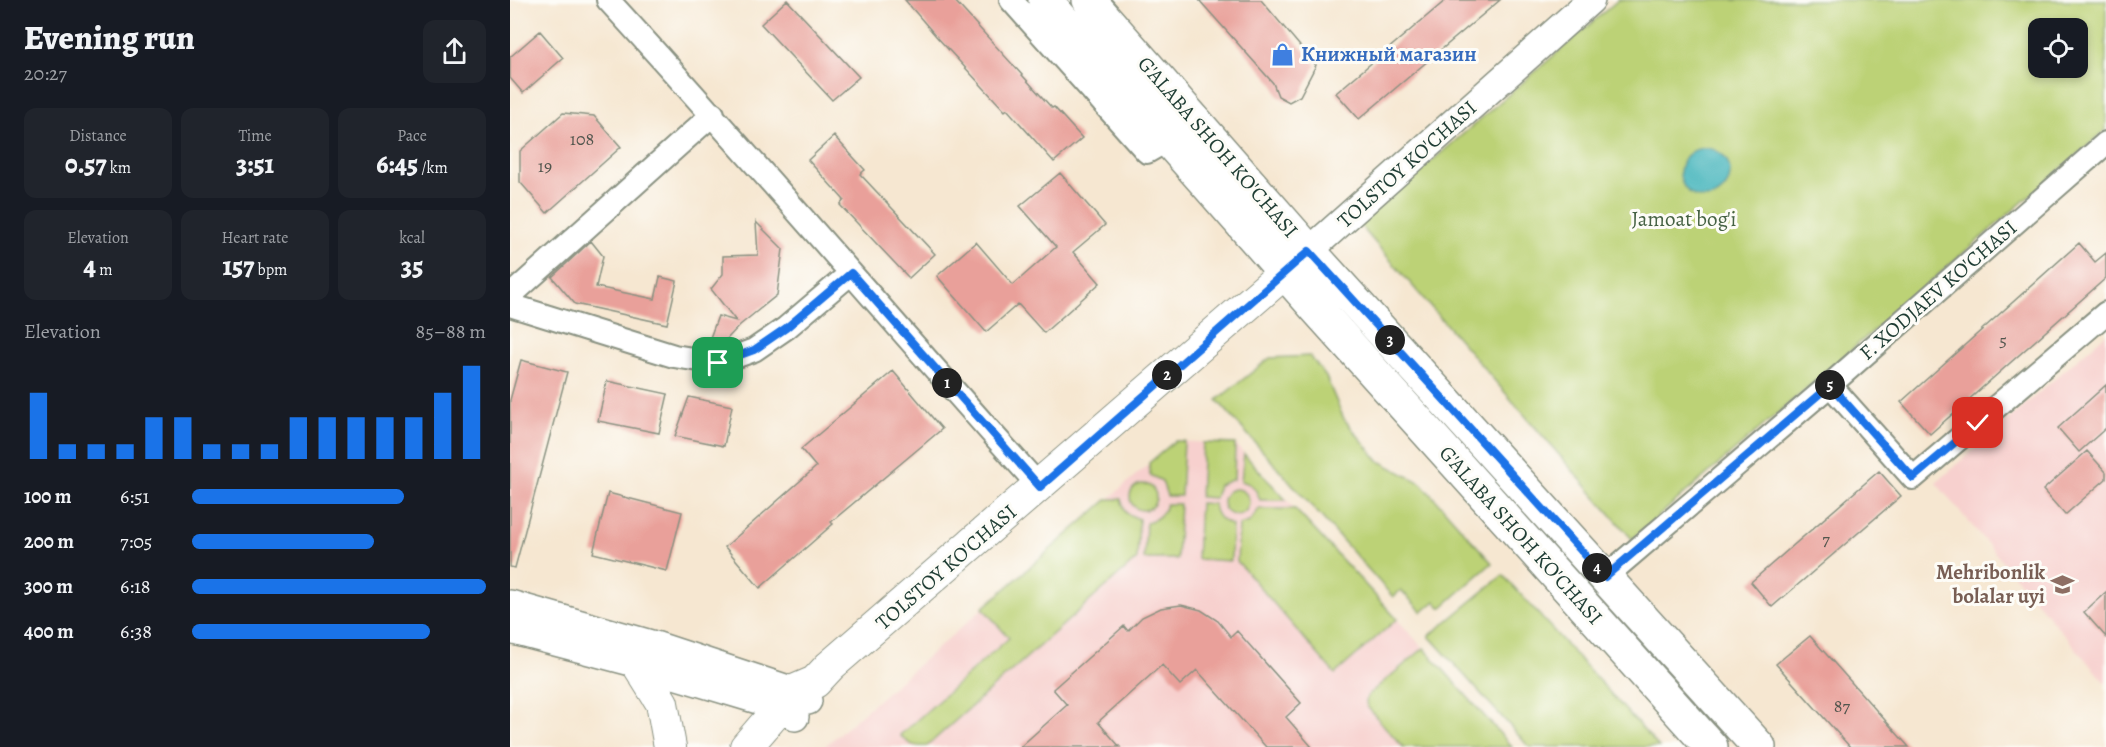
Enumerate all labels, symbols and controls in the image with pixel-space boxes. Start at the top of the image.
text: Evening run [24,15,195,60]
map controls [2028,18,2088,78]
button: locate [2028,18,2088,78]
button: share [423,20,486,83]
place label: Книжный магазин [1301,40,1477,68]
shop icon: Книжный магазин [1270,41,1296,67]
street label: G'ALABA SHOH KO'CHASI [1131,50,1305,244]
text: 20:27 [24,60,67,87]
street label: TOLSTOY KO'CHASI [1331,94,1483,234]
text: Distance [69,125,127,147]
text: Time [238,125,272,147]
text: Pace [397,125,427,147]
house number: 108 [570,127,594,151]
text: 0.57 [65,147,107,182]
text: 3:51 [236,147,274,182]
text: 6:45 [376,147,418,182]
house number: 19 [538,154,552,178]
text: km [107,157,131,179]
text: /km [418,157,448,179]
park label: Jamoat bog'i [1631,205,1737,233]
street label: F. XODJAEV KO'CHASI [1853,214,2023,366]
text: Elevation [67,227,129,249]
text: Heart rate [222,227,288,249]
text: kcal [399,227,425,249]
text: 4 [84,249,96,284]
text: 157 [223,249,254,284]
text: 35 [401,249,423,284]
text: m [96,259,112,281]
text: bpm [254,259,287,281]
text: Elevation [24,318,101,345]
text: 85–88 m [416,318,486,345]
pin: 3 [1375,325,1405,355]
house number: 5 [1999,328,2007,352]
text: 3 [1387,329,1393,351]
pin [692,337,743,388]
icon: arrive [701,346,734,379]
pin: 2 [1152,360,1182,390]
text: 2 [1163,364,1171,386]
pin: 1 [932,368,962,398]
pin: 5 [1815,370,1845,400]
text: 1 [944,372,950,394]
text: 5 [1827,374,1833,396]
pin [1952,397,2003,448]
icon: check [1961,406,1994,439]
street label: G'ALABA SHOH KO'CHASI [1433,439,1609,631]
text: 100 m [24,483,72,510]
text: 6:51 [120,483,149,510]
street label: TOLSTOY KO'CHASI [869,498,1023,636]
house number: 7 [1822,527,1830,551]
text: 200 m [24,528,74,555]
text: 7:05 [120,528,152,555]
pin: 4 [1582,553,1612,583]
text: 4 [1593,557,1601,579]
place label: Mehribonlik bolalar uyi [1936,558,2045,610]
school or university icon: Mehribonlik bolalar uyi [2050,571,2076,597]
text: 300 m [24,573,73,600]
text: 6:18 [120,573,151,600]
text: 400 m [24,618,74,645]
text: 6:38 [120,618,152,645]
house number: 87 [1834,694,1851,718]

